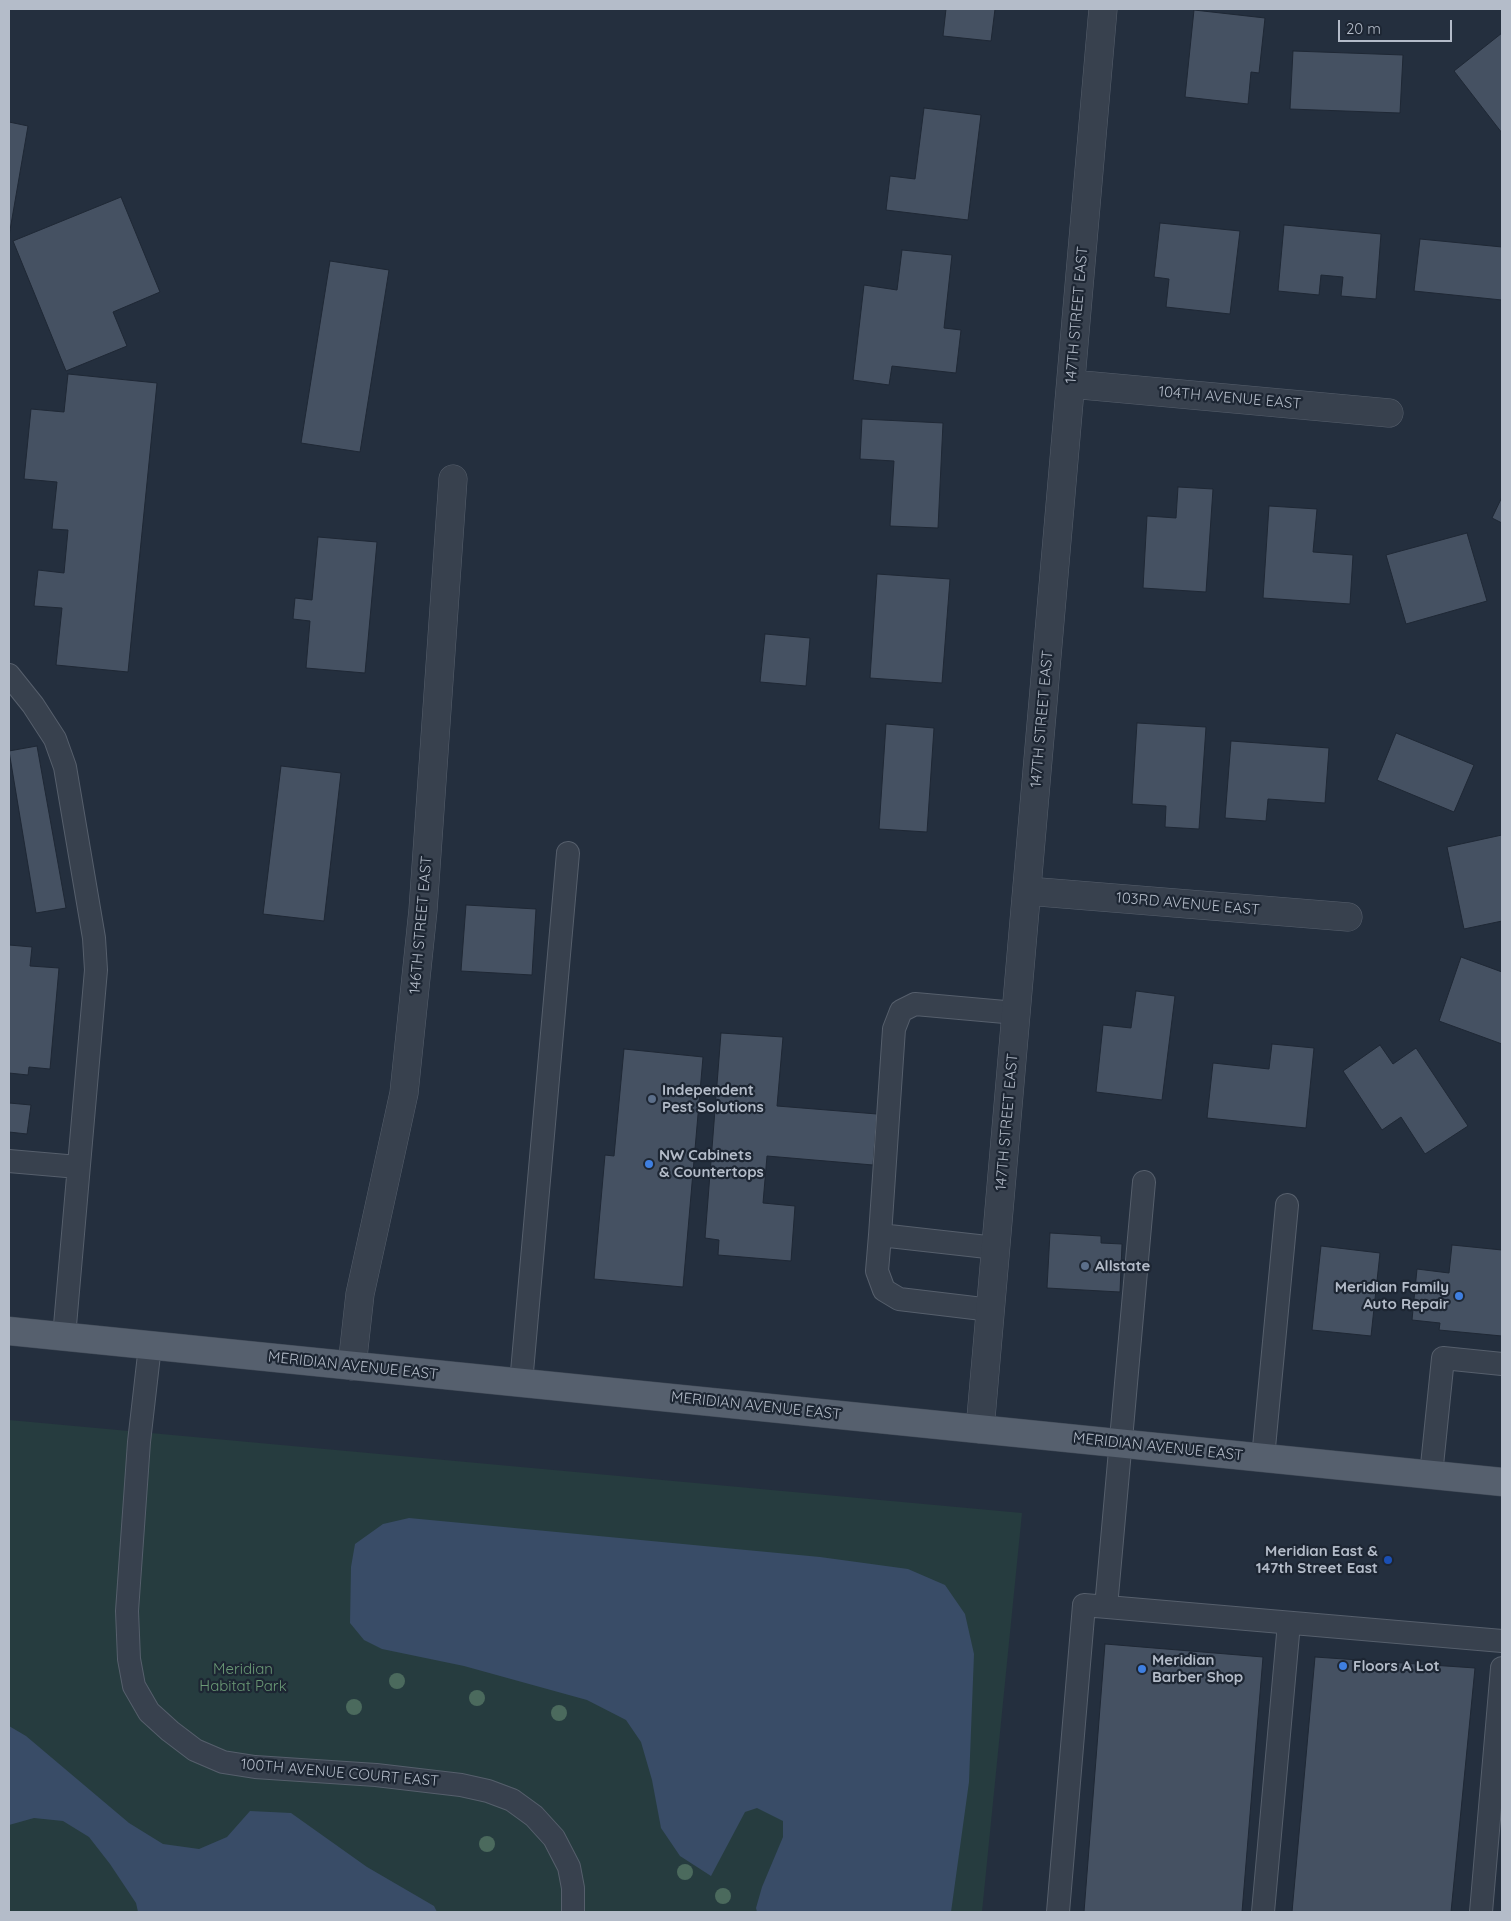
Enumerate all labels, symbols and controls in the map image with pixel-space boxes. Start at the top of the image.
scale bar [1341,10,1455,42]
text: 20 m [1346,19,1381,38]
street label: 147TH STREET EAST [1062,246,1092,384]
street label: 104TH AVENUE EAST [1158,383,1302,413]
street label: 147TH STREET EAST [1027,650,1057,788]
street label: 146TH STREET EAST [406,855,436,995]
street label: 103RD AVENUE EAST [1115,889,1261,919]
street label: 147TH STREET EAST [992,1053,1022,1191]
place label: Independent Pest Solutions [662,1081,764,1116]
marker: Independent Pest Solutions [646,1093,658,1105]
place label: NW Cabinets & Countertops [659,1146,764,1181]
marker: NW Cabinets & Countertops [643,1158,655,1170]
place label: Allstate [1095,1257,1150,1275]
marker: Allstate [1079,1260,1091,1272]
place label: Meridian Family Auto Repair [1335,1278,1449,1313]
marker: Meridian Family Auto Repair [1453,1290,1465,1302]
street label: MERIDIAN AVENUE EAST [267,1348,439,1384]
street label: MERIDIAN AVENUE EAST [670,1388,842,1424]
street label: MERIDIAN AVENUE EAST [1072,1429,1244,1465]
place label: Meridian East & 147th Street East [1256,1542,1378,1577]
marker: Meridian East & 147th Street East [1382,1554,1394,1566]
place label: Meridian Barber Shop [1152,1651,1243,1686]
place label: Floors A Lot [1353,1657,1440,1675]
park label: Meridian Habitat Park [199,1660,287,1695]
marker: Floors A Lot [1337,1660,1349,1672]
marker: Meridian Barber Shop [1136,1663,1148,1675]
street label: 100TH AVENUE COURT EAST [240,1755,440,1791]

